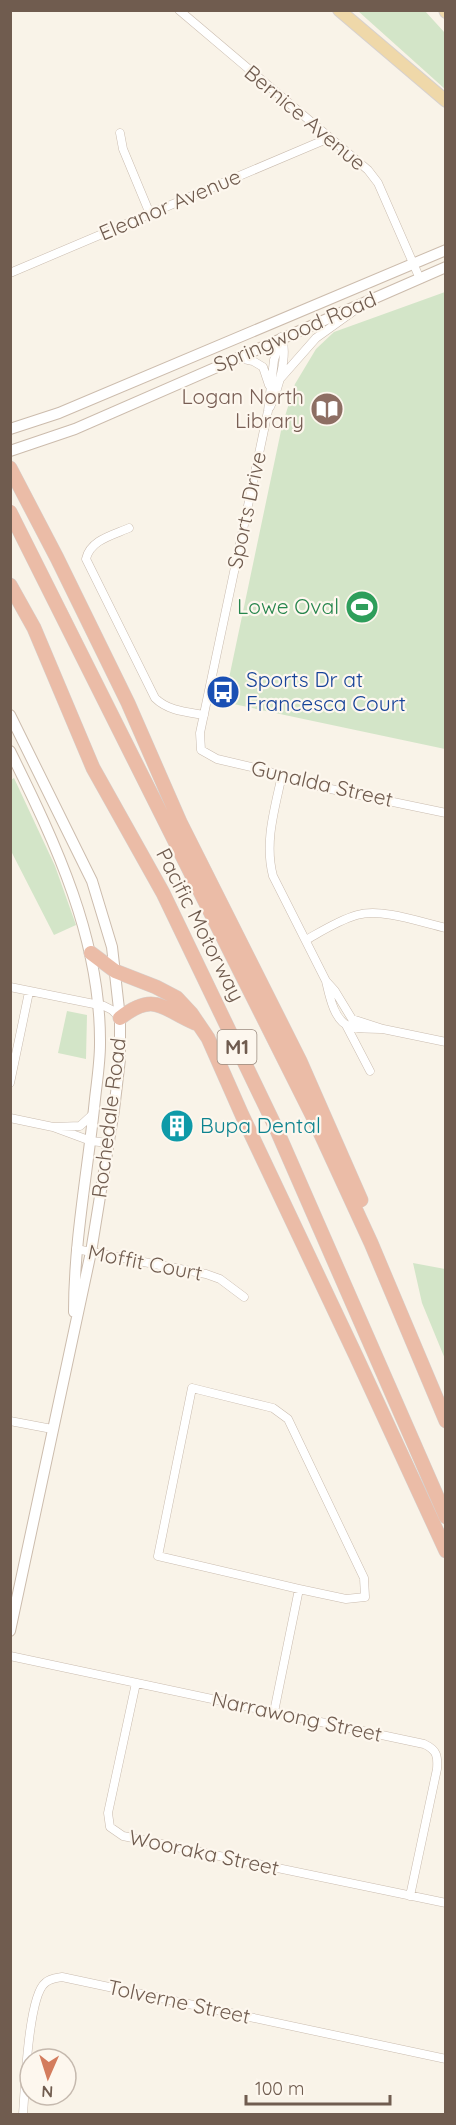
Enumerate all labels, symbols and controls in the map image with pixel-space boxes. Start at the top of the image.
street label: Bernice Avenue [240,59,372,176]
street label: Eleanor Avenue [95,162,245,246]
street label: Springwood Road [209,285,380,377]
place label: Logan North Library [181,383,304,433]
library icon: Logan North Library [309,391,345,427]
street label: Sports Drive [221,449,271,571]
sports icon: Lowe Oval [344,589,380,625]
place label: Lowe Oval [237,593,339,619]
place label: Sports Dr at Francesca Court [246,666,406,716]
bus stop icon: Sports Dr at Francesca Court [205,674,241,710]
street label: Gunalda Street [249,754,396,812]
street label: Pacific Motorway [151,844,251,1006]
road number: M1 [218,1030,256,1064]
street label: Rochedale Road [85,1036,131,1199]
building icon: Bupa Dental [159,1108,195,1144]
place label: Bupa Dental [200,1112,321,1138]
street label: Moffit Court [86,1238,205,1286]
street label: Narrawong Street [210,1685,385,1747]
street label: Wooraka Street [127,1823,282,1881]
street label: Tolverne Street [105,1973,253,2029]
north arrow [18,2047,78,2107]
scale bar [246,2068,390,2106]
text: 100 m [255,2077,304,2100]
text: N [41,2082,54,2102]

